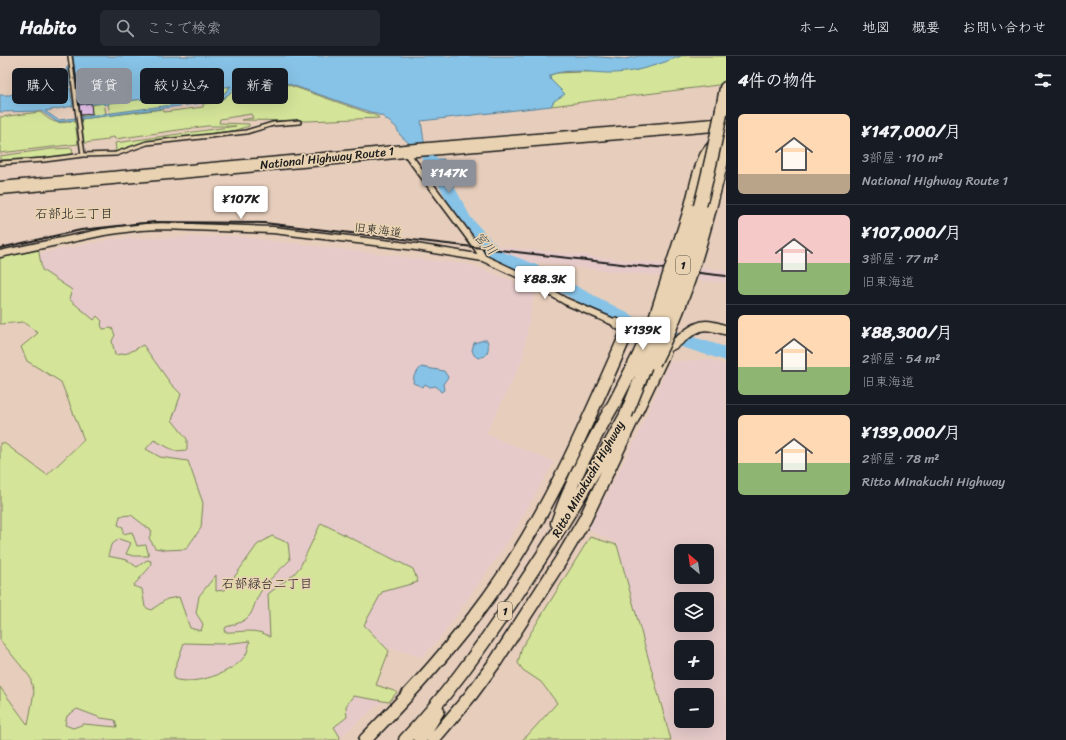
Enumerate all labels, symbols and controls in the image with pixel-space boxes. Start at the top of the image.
search box [100,10,380,46]
text: Habito [20,11,76,44]
text: ここで検索 [146,15,221,41]
text: ホーム [799,15,840,40]
text: 地図 [862,15,890,40]
text: 概要 [912,15,940,40]
text: お問い合わせ [962,15,1046,40]
icon: search [114,17,136,39]
text: 4件の物件 [738,65,817,95]
chip: 購入 [12,68,68,104]
chip: 賃貸 [76,68,132,104]
chip: 絞り込み [140,68,224,104]
chip: 新着 [232,68,288,104]
icon: filters [1032,69,1054,91]
text: ¥147,000/月 [862,116,961,146]
icon: home [770,130,818,178]
street label: National Highway Route 1 [259,140,395,176]
text: 3部屋 · 110 m² [862,146,943,169]
pin: ¥147K [421,160,477,194]
text: ¥147K [431,161,467,184]
text: National Highway Route 1 [862,169,1008,192]
pin: ¥107K [213,186,269,220]
text: ¥107K [223,187,259,210]
district label: 石部北三丁目 [35,202,113,225]
street label: 旧東海道 [353,216,403,244]
text: ¥107,000/月 [862,217,961,247]
water label: 宮川 [468,226,503,261]
icon: home [770,231,818,279]
text: 3部屋 · 77 m² [862,247,939,270]
road number: 1 [676,256,690,274]
pin: ¥88.3K [512,266,578,300]
text: ¥88.3K [524,267,566,290]
text: 旧東海道 [862,270,914,293]
pin: ¥139K [615,317,671,351]
text: ¥88,300/月 [862,317,953,347]
text: ¥139K [625,318,661,341]
icon: home [770,331,818,379]
text: 2部屋 · 54 m² [862,347,940,370]
text: 旧東海道 [862,370,914,393]
street label: Ritto Minakuchi Highway [545,416,631,542]
text: ¥139,000/月 [862,417,961,447]
icon: home [770,431,818,479]
text: 2部屋 · 78 m² [862,447,939,470]
text: Ritto Minakuchi Highway [862,470,1005,493]
north arrow [674,544,714,584]
map controls [674,544,714,728]
district label: 石部緑台二丁目 [221,572,313,595]
button: layers [674,592,714,632]
road number: 1 [498,602,512,620]
button: + [674,640,714,680]
button: − [674,688,714,728]

